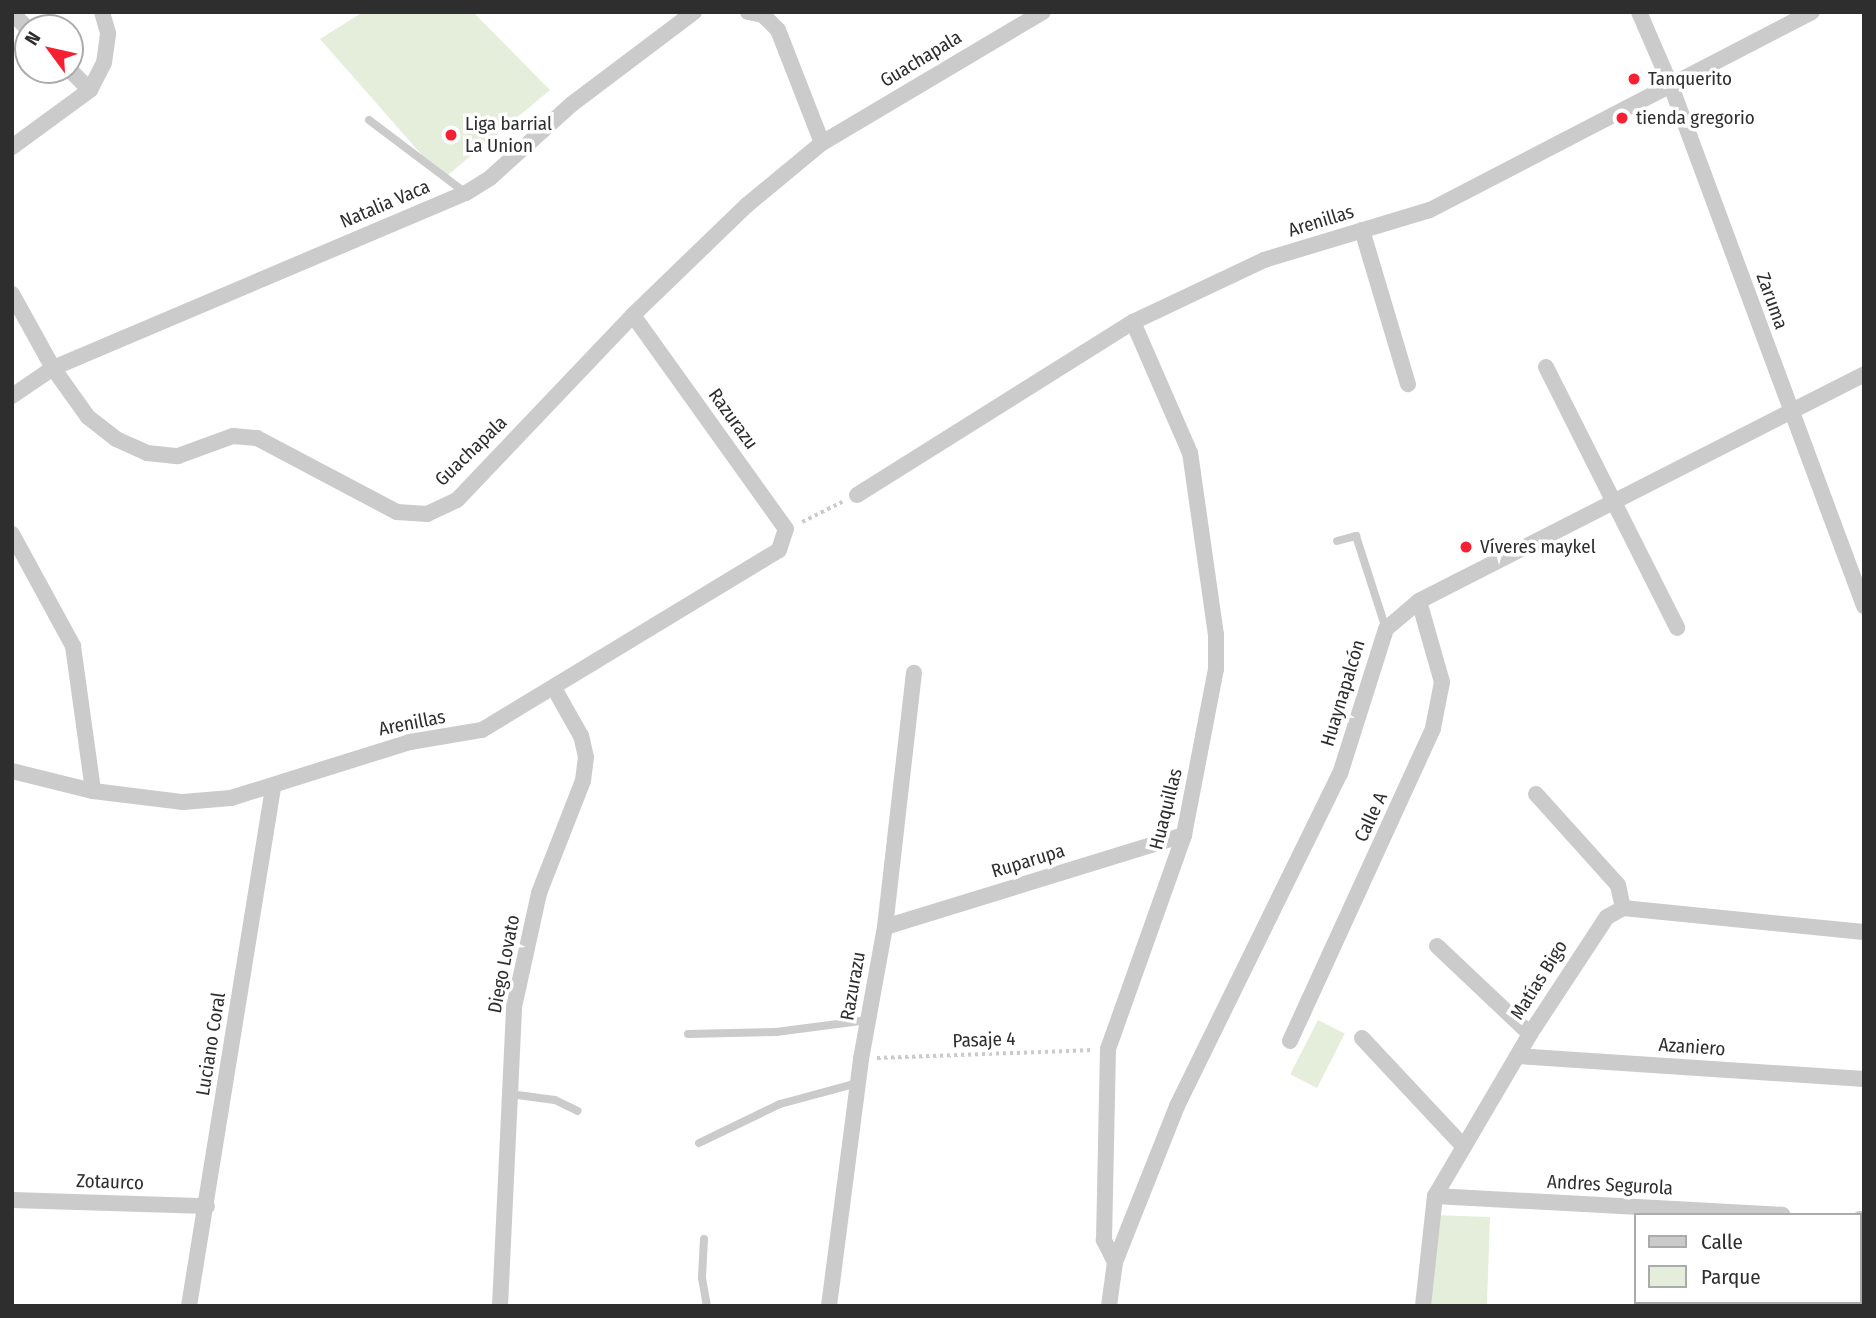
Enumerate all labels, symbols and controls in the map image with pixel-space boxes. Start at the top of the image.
north arrow [14,14,84,84]
street label: Guachapala [876,26,966,92]
text: N [20,27,45,49]
place label: Tanquerito [1648,68,1732,90]
marker: Tanquerito [1626,71,1642,87]
place label: tienda gregorio [1636,107,1755,129]
marker: tienda gregorio [1614,110,1630,126]
place label: Liga barrial La Union [465,113,552,157]
marker: Liga barrial La Union [443,127,459,143]
street label: Natalia Vaca [337,175,433,233]
street label: Arenillas [1285,200,1357,242]
street label: Zaruma [1751,270,1793,332]
street label: Razurazu [703,384,763,454]
street label: Guachapala [430,411,512,491]
place label: Víveres maykel [1480,536,1596,558]
marker: Víveres maykel [1458,539,1474,555]
street label: Huaynapalcón [1316,637,1370,749]
street label: Arenillas [377,705,447,741]
street label: Huaquillas [1145,766,1187,852]
street label: Calle A [1350,788,1392,846]
street label: Ruparupa [989,839,1067,883]
street label: Diego Lovato [483,913,525,1015]
street label: Matías Bigo [1506,936,1572,1024]
street label: Razurazu [836,950,870,1022]
street label: Luciano Coral [192,991,230,1097]
street label: Pasaje 4 [952,1028,1016,1052]
street label: Azaniero [1658,1033,1726,1061]
street label: Zotaurco [76,1169,144,1195]
street label: Andres Segurola [1546,1170,1674,1200]
legend [1634,1213,1862,1304]
text: Calle [1701,1229,1743,1255]
text: Parque [1701,1264,1761,1290]

